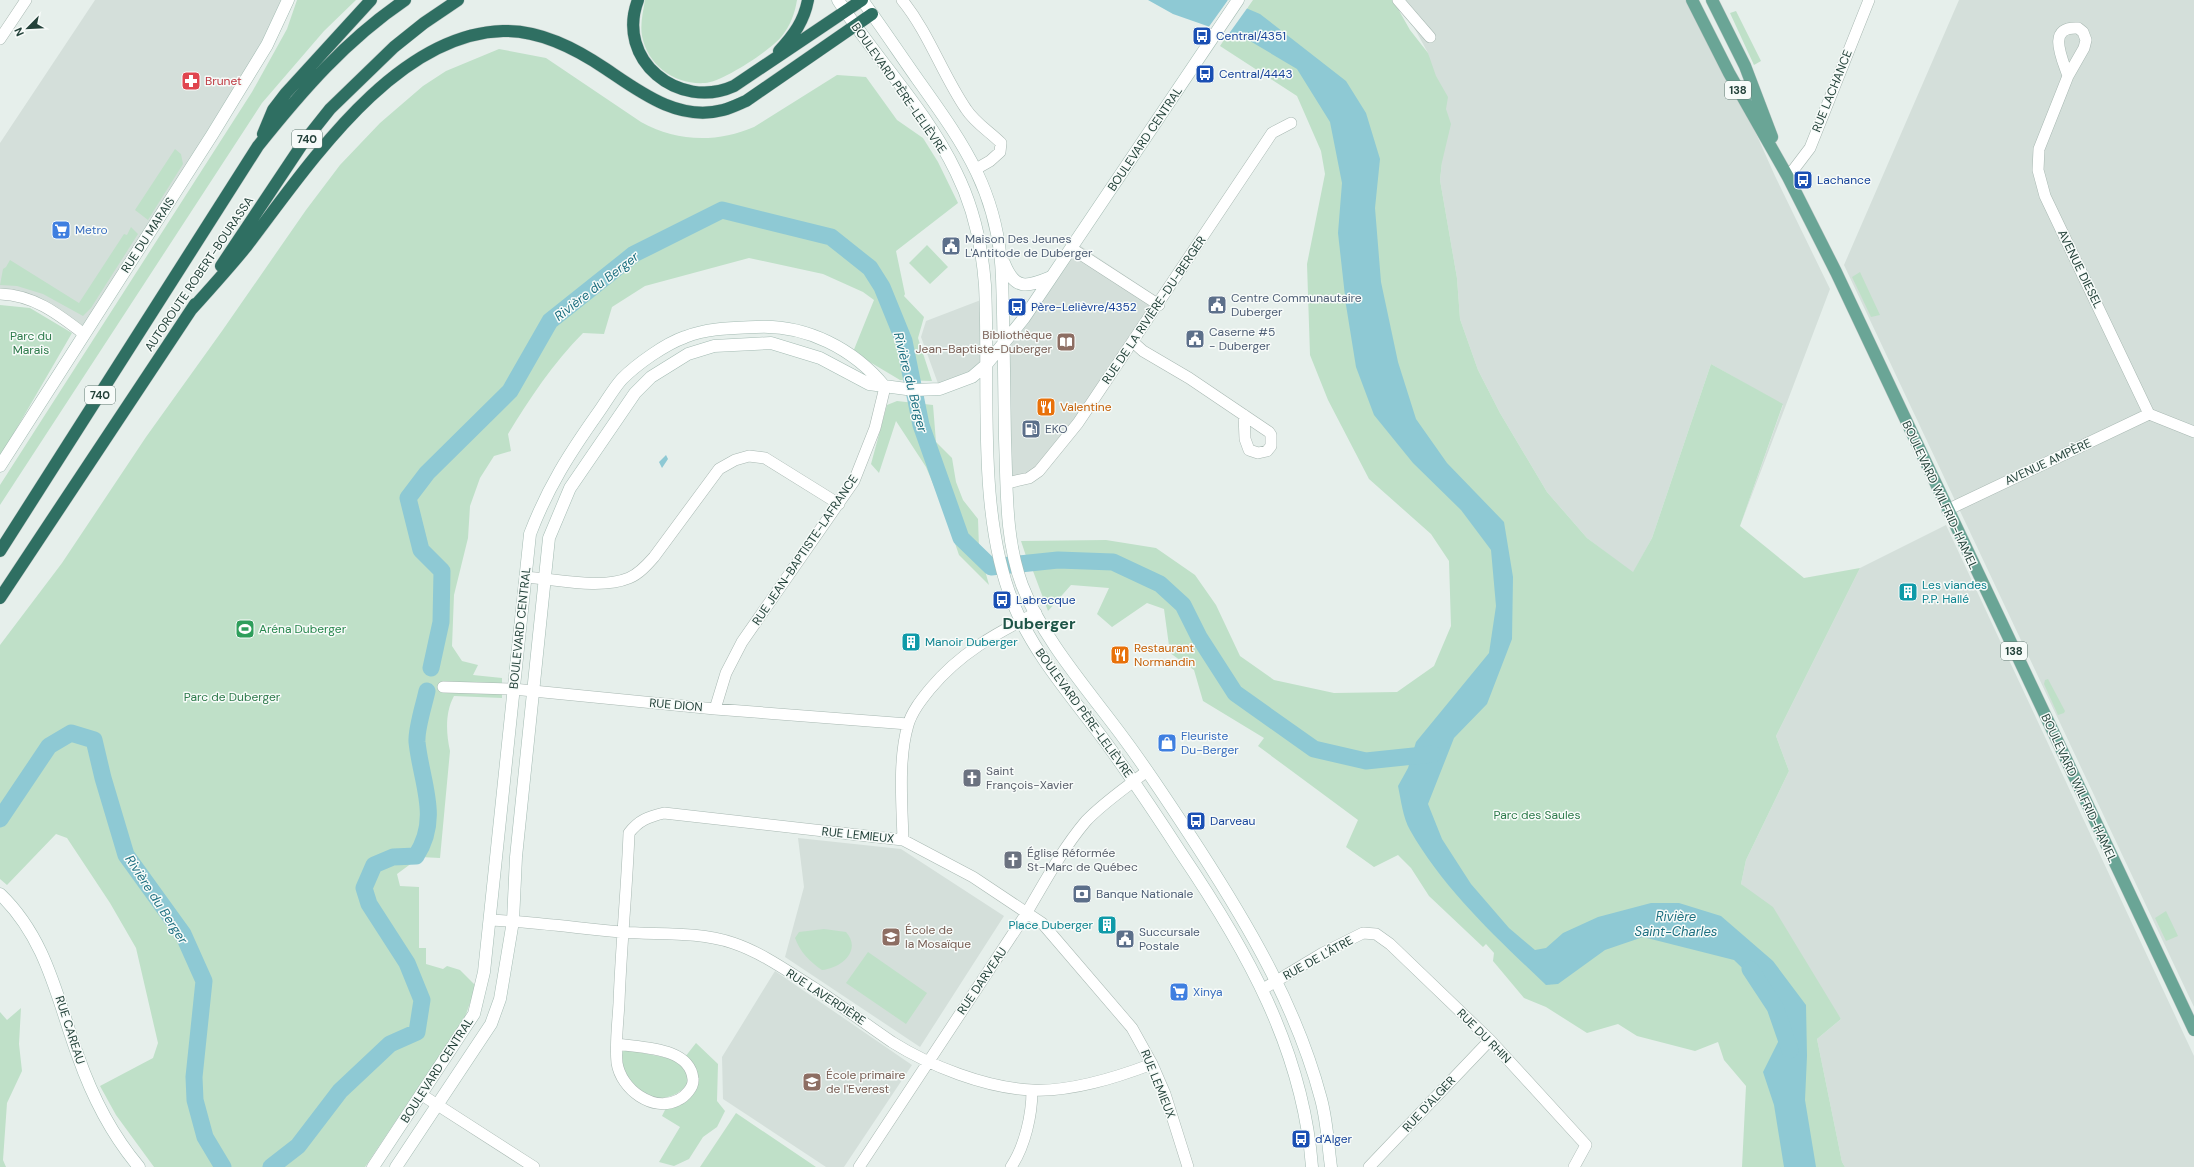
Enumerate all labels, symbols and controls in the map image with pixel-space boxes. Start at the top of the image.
north arrow [8,8,48,48]
street label: BOULEVARD PÈRE-LELIÈVRE [848,20,950,157]
bus stop icon: Central/4351 [1191,25,1213,47]
text: N [11,26,27,39]
place label: Central/4351 [1216,28,1286,44]
street label: RUE LACHANCE [1808,47,1856,134]
bus stop icon: Central/4443 [1194,63,1216,85]
place label: Central/4443 [1219,66,1292,82]
pharmacy icon: Brunet [180,70,202,92]
place label: Brunet [205,73,242,89]
road number: 138 [1725,81,1751,99]
street label: BOULEVARD CENTRAL [1104,84,1186,194]
road number: 740 [292,130,322,148]
bus stop icon: Lachance [1792,169,1814,191]
place label: Lachance [1817,172,1871,188]
street label: AUTOROUTE ROBERT-BOURASSA [141,193,257,355]
street label: RUE DU MARAIS [118,194,178,276]
supermarket icon: Metro [50,219,72,241]
place label: Metro [75,222,108,238]
street label: AVENUE DIESEL [2054,227,2106,311]
place label: Maison Des Jeunes L'Antitode de Duberger [965,231,1093,261]
street label: RUE DE LA RIVIÈRE-DU-BERGER [1098,233,1210,387]
public building icon: Maison Des Jeunes L'Antitode de Duberger [940,235,962,257]
water label: Rivière du Berger [551,247,643,325]
place label: Centre Communautaire Duberger [1231,290,1362,320]
public building icon: Centre Communautaire Duberger [1206,294,1228,316]
bus stop icon: Père-Lelièvre/4352 [1006,296,1028,318]
place label: Père-Lelièvre/4352 [1031,299,1137,315]
place label: Caserne #5 - Duberger [1209,324,1275,354]
place label: Bibliothèque Jean-Baptiste-Duberger [916,327,1053,357]
park label: Parc du Marais [10,328,52,358]
public building icon: Caserne #5 - Duberger [1184,328,1206,350]
water label: Rivière du Berger [890,330,931,435]
library icon: Bibliothèque Jean-Baptiste-Duberger [1055,331,1077,353]
road number: 740 [85,386,115,404]
restaurant icon: Valentine [1035,396,1057,418]
place label: Valentine [1060,399,1112,415]
fuel station icon: EKO [1020,418,1042,440]
street label: BOULEVARD WILFRID-HAMEL [1898,418,1982,572]
place label: EKO [1045,421,1068,437]
street label: AVENUE AMPÈRE [2002,435,2094,489]
street label: RUE JEAN-BAPTISTE-LAFRANCE [749,471,862,628]
street label: BOULEVARD CENTRAL [506,566,534,690]
place label: Les viandes P.P. Hallé [1922,577,1987,607]
building icon: Les viandes P.P. Hallé [1897,581,1919,603]
bus stop icon: Labrecque [991,589,1013,611]
place label: Labrecque [1016,592,1076,608]
district label: Duberger [1002,613,1076,634]
sports icon: Aréna Duberger [234,618,256,640]
place label: Aréna Duberger [259,621,347,637]
building icon: Manoir Duberger [900,631,922,653]
place label: Manoir Duberger [925,634,1018,650]
place label: Restaurant Normandin [1134,640,1195,670]
road number: 138 [2001,642,2027,660]
restaurant icon: Restaurant Normandin [1109,644,1131,666]
street label: BOULEVARD PÈRE-LELIÈVRE [1032,645,1136,781]
park label: Parc de Duberger [184,689,281,705]
street label: RUE DION [649,695,703,715]
street label: BOULEVARD WILFRID-HAMEL [2037,711,2121,865]
place label: Fleuriste Du-Berger [1181,728,1239,758]
shop icon: Fleuriste Du-Berger [1156,732,1178,754]
place label: Saint François-Xavier [986,763,1074,793]
church icon: Saint François-Xavier [961,767,983,789]
park label: Parc des Saules [1494,807,1580,823]
bus stop icon: Darveau [1185,810,1207,832]
place label: Darveau [1210,813,1256,829]
street label: RUE LEMIEUX [821,823,895,847]
place label: Église Réformée St-Marc de Québec [1027,845,1138,875]
church icon: Église Réformée St-Marc de Québec [1002,849,1024,871]
water label: Rivière du Berger [122,852,192,948]
bank icon: Banque Nationale [1071,883,1093,905]
place label: Banque Nationale [1096,886,1194,902]
water label: Rivière Saint-Charles [1635,908,1717,940]
building icon: Place Duberger [1096,914,1118,936]
place label: Place Duberger [1008,917,1094,933]
place label: École de la Mosaïque [905,922,971,952]
place label: Succursale Postale [1139,924,1200,954]
school or university icon: École de la Mosaïque [880,926,902,948]
public building icon: Succursale Postale [1114,928,1136,950]
street label: RUE DE L'ÂTRE [1280,932,1356,984]
street label: RUE DARVEAU [954,944,1010,1018]
street label: RUE LAVERDIÈRE [783,965,869,1029]
supermarket icon: Xinya [1168,981,1190,1003]
place label: Xinya [1193,984,1223,1000]
street label: RUE CAREAU [51,994,89,1066]
street label: RUE DU RHIN [1453,1005,1515,1067]
street label: BOULEVARD CENTRAL [397,1014,477,1126]
street label: RUE LEMIEUX [1137,1047,1179,1121]
place label: École primaire de l'Everest [826,1067,906,1097]
school or university icon: École primaire de l'Everest [801,1071,823,1093]
street label: RUE D'ALGER [1399,1073,1459,1135]
bus stop icon: d'Alger [1290,1128,1312,1150]
place label: d'Alger [1315,1131,1353,1147]

